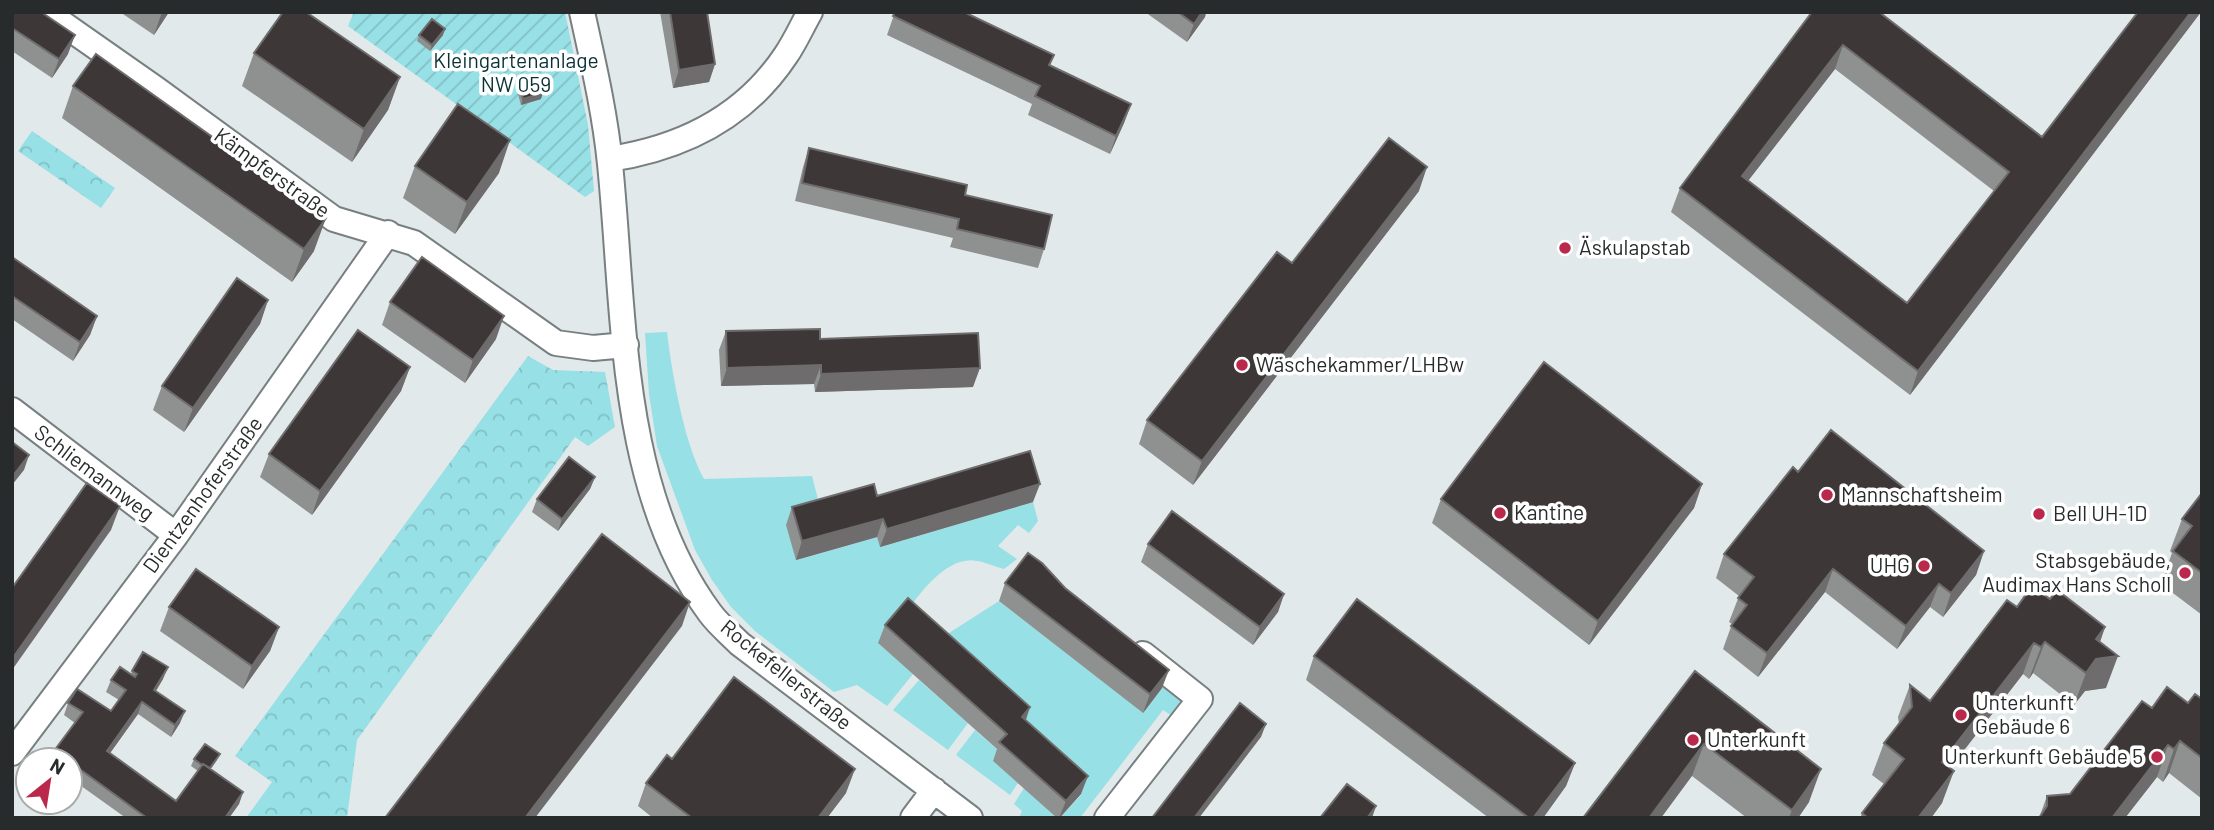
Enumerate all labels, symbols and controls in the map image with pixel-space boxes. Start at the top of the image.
park label: Kleingartenanlage NW 059 [433,47,599,96]
street label: Kämpferstraße [210,121,336,222]
place label: Äskulapstab [1579,234,1691,259]
marker: Äskulapstab [1557,240,1573,256]
place label: Wäschekammer/LHBw [1256,351,1464,376]
marker: Wäschekammer/LHBw [1234,357,1250,373]
street label: Dientzenhoferstraße [137,411,267,577]
street label: Schliemannweg [30,419,160,525]
place label: Mannschaftsheim [1841,481,2003,506]
marker: Mannschaftsheim [1819,487,1835,503]
place label: Kantine [1514,499,1584,524]
place label: Bell UH-1D [2053,500,2147,525]
marker: Kantine [1492,505,1508,521]
marker: Bell UH-1D [2031,506,2047,522]
place label: Stabsgebäude, Audimax Hans Scholl [1982,547,2171,596]
place label: UHG [1870,552,1910,577]
marker: UHG [1916,558,1932,574]
marker: Stabsgebäude, Audimax Hans Scholl [2177,565,2193,581]
street label: Rockefellerstraße [716,613,858,734]
place label: Unterkunft Gebäude 6 [1975,689,2074,738]
marker: Unterkunft Gebäude 6 [1953,707,1969,723]
place label: Unterkunft [1707,726,1806,751]
marker: Unterkunft [1685,732,1701,748]
place label: Unterkunft Gebäude 5 [1944,743,2143,768]
north arrow [14,746,84,816]
marker: Unterkunft Gebäude 5 [2149,749,2165,765]
text: N [47,753,69,779]

